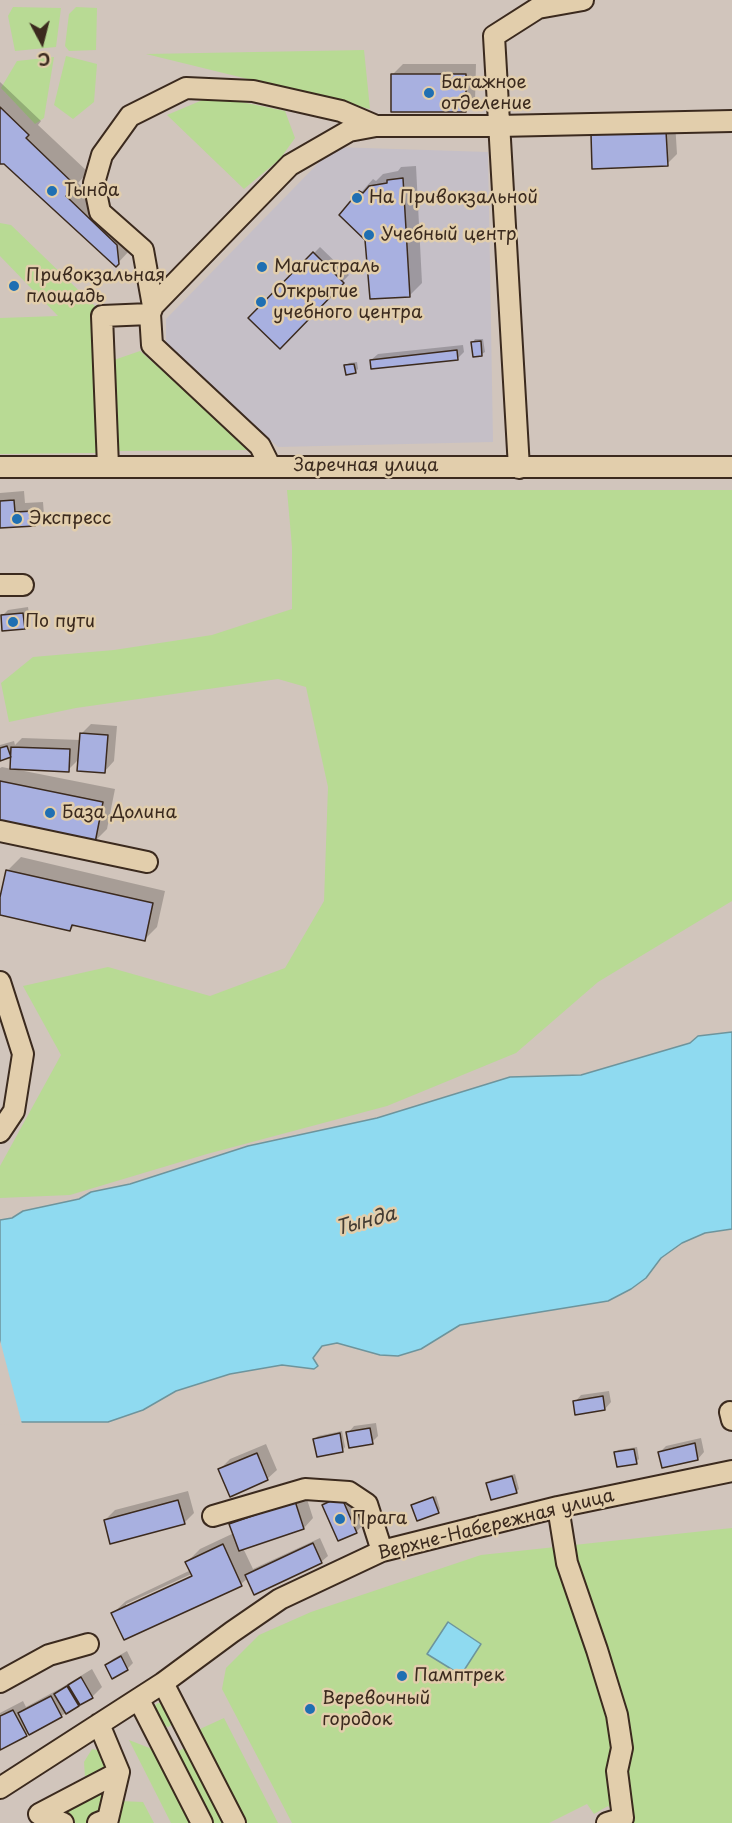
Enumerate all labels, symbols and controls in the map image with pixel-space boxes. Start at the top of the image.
north arrow [12,12,72,72]
text: С [37,47,52,73]
place label: Багажное отделение [441,72,532,115]
marker: Багажное отделение [422,86,436,100]
place label: Тында [64,180,119,202]
marker: Тында [45,184,59,198]
place label: На Привокзальной [369,187,538,209]
marker: На Привокзальной [350,191,364,205]
place label: Учебный центр [381,224,517,246]
marker: Учебный центр [362,228,376,242]
place label: Магистраль [274,256,380,278]
marker: Магистраль [255,260,269,274]
place label: Привокзальная площадь [26,265,165,308]
marker: Привокзальная площадь [7,279,21,293]
place label: Открытие учебного центра [273,281,422,324]
marker: Открытие учебного центра [254,295,268,309]
street label: Заречная улица [294,455,438,477]
place label: Экспресс [29,508,111,530]
marker: Экспресс [10,512,24,526]
place label: По пути [25,611,95,633]
marker: По пути [6,615,20,629]
place label: База Долина [62,802,177,824]
marker: База Долина [43,806,57,820]
water label: Тында [333,1202,399,1242]
street label: Верхне-Набережная улица [376,1485,616,1565]
place label: Прага [352,1508,407,1530]
marker: Прага [333,1512,347,1526]
place label: Памптрек [414,1665,504,1687]
marker: Памптрек [395,1669,409,1683]
place label: Веревочный городок [322,1688,430,1730]
marker: Веревочный городок [303,1702,317,1716]

